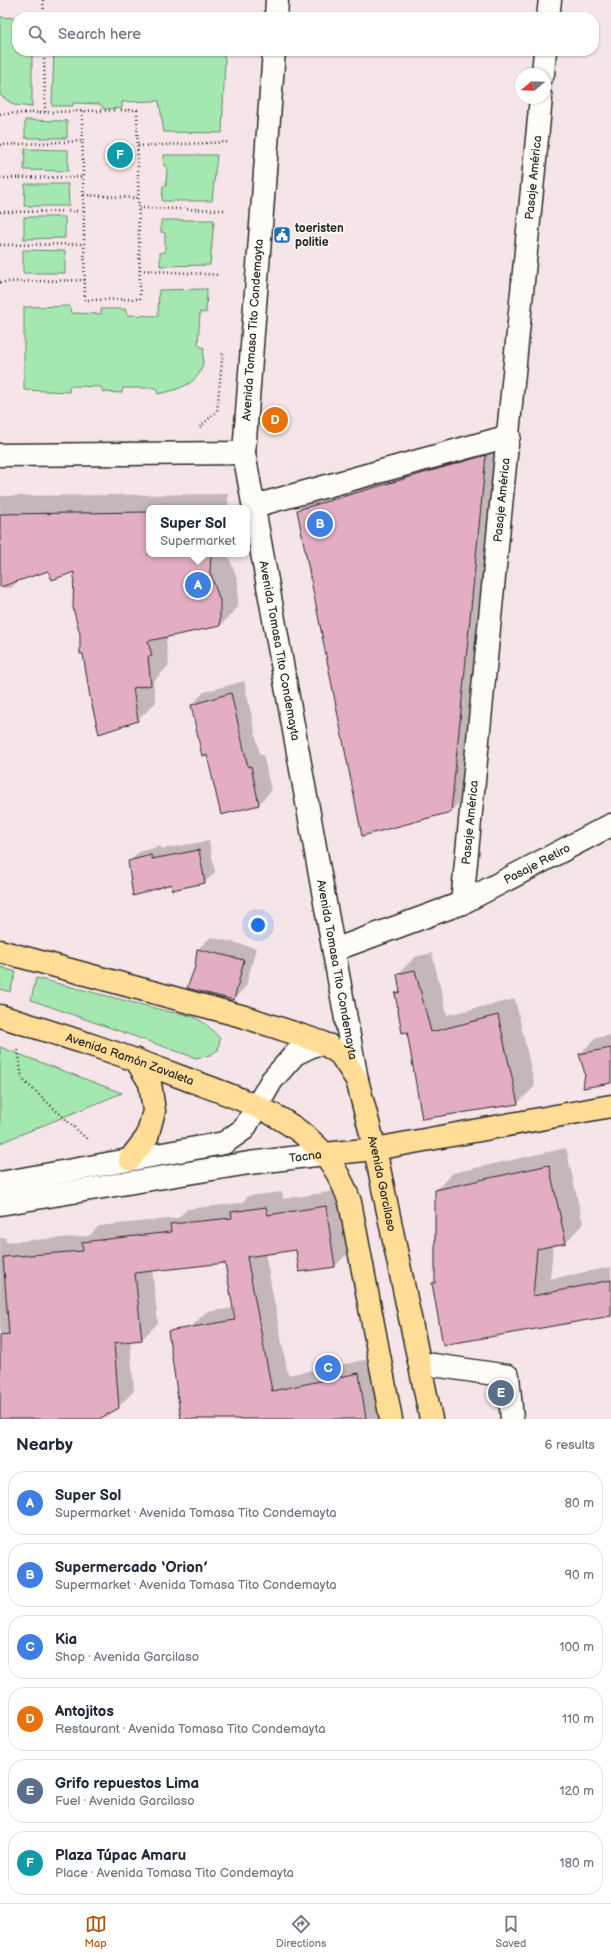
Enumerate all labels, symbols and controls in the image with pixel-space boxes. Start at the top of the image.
search box [12,12,599,56]
icon: search [26,23,48,45]
text: Search here [58,25,141,44]
north arrow [515,68,551,104]
street label: Pasaje América [522,134,545,220]
pin: F [107,140,133,170]
place label: toeristen politie [294,221,344,250]
public building icon: toeristen politie [272,225,292,245]
street label: Avenida Tomasa Tito Condemayta [239,238,267,421]
pin: D [262,405,288,435]
street label: Pasaje América [490,457,513,543]
popup [146,505,250,557]
pin: B [307,509,333,539]
text: Super Sol [160,514,226,533]
text: Supermarket [160,533,236,549]
street label: Avenida Tomasa Tito Condemayta [256,560,303,742]
pin: A [185,570,211,600]
street label: Pasaje América [458,779,482,865]
street label: Pasaje Retiro [501,840,573,887]
street label: Avenida Tomasa Tito Condemayta [314,878,361,1061]
your location [248,915,268,935]
street label: Avenida Ramón Zavaleta [64,1030,196,1089]
street label: Avenida Garcilaso [364,1134,399,1233]
street label: Tacna [288,1147,323,1166]
pin: C [315,1353,341,1383]
pin: E [488,1378,514,1408]
text: Nearby [16,1435,73,1455]
text: 6 results [545,1437,595,1453]
text: Super Sol [55,1486,121,1505]
text: A [26,1495,34,1511]
text: 80 m [565,1495,594,1511]
text: Supermarket · Avenida Tomasa Tito Condemayta [55,1505,337,1521]
text: Supermercado ‘Orion’ [55,1558,208,1577]
text: B [25,1567,35,1583]
text: 90 m [565,1567,594,1583]
text: Supermarket · Avenida Tomasa Tito Condemayta [55,1577,337,1593]
text: Kia [55,1630,77,1649]
text: C [25,1639,35,1655]
text: 100 m [559,1639,594,1655]
text: Shop · Avenida Garcilaso [55,1649,199,1665]
text: Antojitos [55,1702,114,1721]
text: D [25,1711,35,1727]
text: 110 m [562,1711,594,1727]
text: Restaurant · Avenida Tomasa Tito Condemayta [55,1721,326,1737]
text: Grifo repuestos Lima [55,1774,199,1793]
text: E [26,1783,34,1799]
text: 120 m [559,1783,594,1799]
text: Fuel · Avenida Garcilaso [55,1793,195,1809]
text: Plaza Túpac Amaru [55,1846,186,1865]
text: F [26,1855,34,1871]
text: 180 m [559,1855,594,1871]
text: Place · Avenida Tomasa Tito Condemayta [55,1865,294,1881]
tab: Map [85,1913,107,1950]
tab: Directions [276,1913,326,1950]
tab: Saved [496,1913,526,1950]

